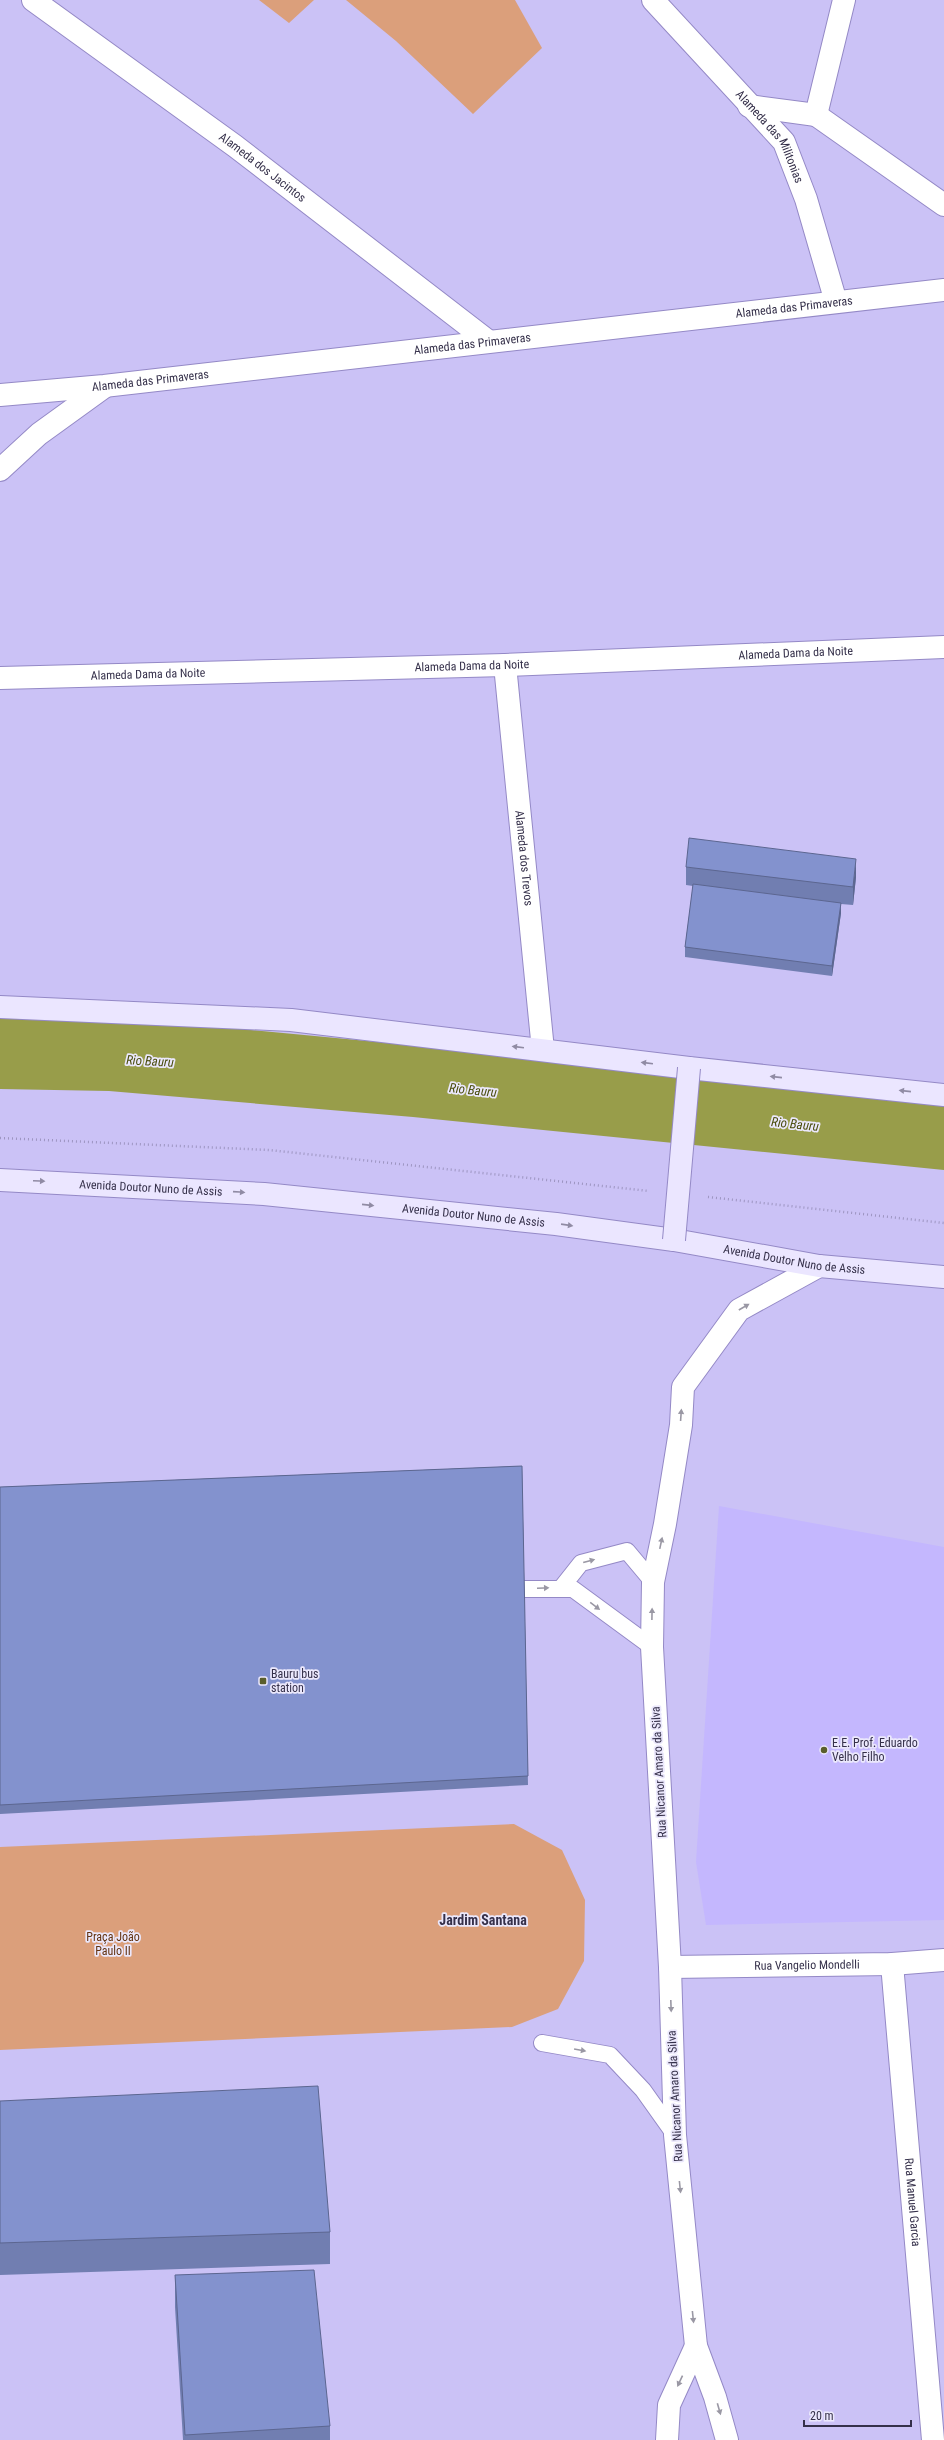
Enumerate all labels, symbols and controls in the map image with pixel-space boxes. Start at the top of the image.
street label: Alameda das Militonias [733,87,806,185]
street label: Alameda dos Jacintos [216,130,309,205]
street label: Alameda das Primaveras [735,293,853,321]
street label: Alameda das Primaveras [413,330,531,358]
street label: Alameda das Primaveras [91,367,210,394]
street label: Alameda Dama da Noite [738,644,854,662]
street label: Alameda Dama da Noite [414,657,530,674]
street label: Alameda Dama da Noite [90,666,206,683]
street label: Alameda dos Trevos [512,810,536,907]
one-way arrow [512,1044,524,1050]
water label: Rio Bauru [126,1052,174,1070]
one-way arrow [641,1060,653,1066]
one-way arrow [770,1074,782,1080]
water label: Rio Bauru [448,1080,498,1100]
one-way arrow [899,1087,911,1094]
water label: Rio Bauru [770,1114,820,1134]
street label: Avenida Doutor Nuno de Assis [79,1177,223,1199]
one-way arrow [33,1178,45,1185]
one-way arrow [233,1189,245,1196]
one-way arrow [362,1201,374,1208]
street label: Avenida Doutor Nuno de Assis [402,1201,546,1230]
one-way arrow [561,1222,573,1228]
street label: Avenida Doutor Nuno de Assis [722,1242,866,1277]
one-way arrow [739,1303,750,1310]
one-way arrow [678,1409,685,1421]
one-way arrow [658,1537,664,1550]
one-way arrow [583,1558,595,1564]
one-way arrow [537,1585,550,1591]
one-way arrow [589,1601,600,1610]
one-way arrow [649,1607,655,1620]
place label: Bauru bus station [271,1667,319,1695]
marker: Bauru bus station [258,1676,268,1686]
street label: Rua Nicanor Amaro da Silva [649,1706,669,1838]
place label: E.E. Prof. Eduardo Velho Filho [832,1736,918,1764]
marker: E.E. Prof. Eduardo Velho Filho [819,1745,829,1755]
district label: Jardim Santana [439,1912,527,1928]
park label: Praça João Paulo II [86,1930,140,1958]
street label: Rua Vangelio Mondelli [754,1957,860,1973]
one-way arrow [668,2000,674,2013]
street label: Rua Nicanor Amaro da Silva [665,2030,685,2162]
one-way arrow [574,2047,586,2053]
street label: Rua Manuel Garcia [902,2157,923,2247]
one-way arrow [677,2181,683,2193]
one-way arrow [690,2311,696,2323]
one-way arrow [677,2376,683,2387]
scale bar [804,2402,911,2428]
one-way arrow [716,2403,722,2415]
text: 20 m [810,2409,834,2423]

